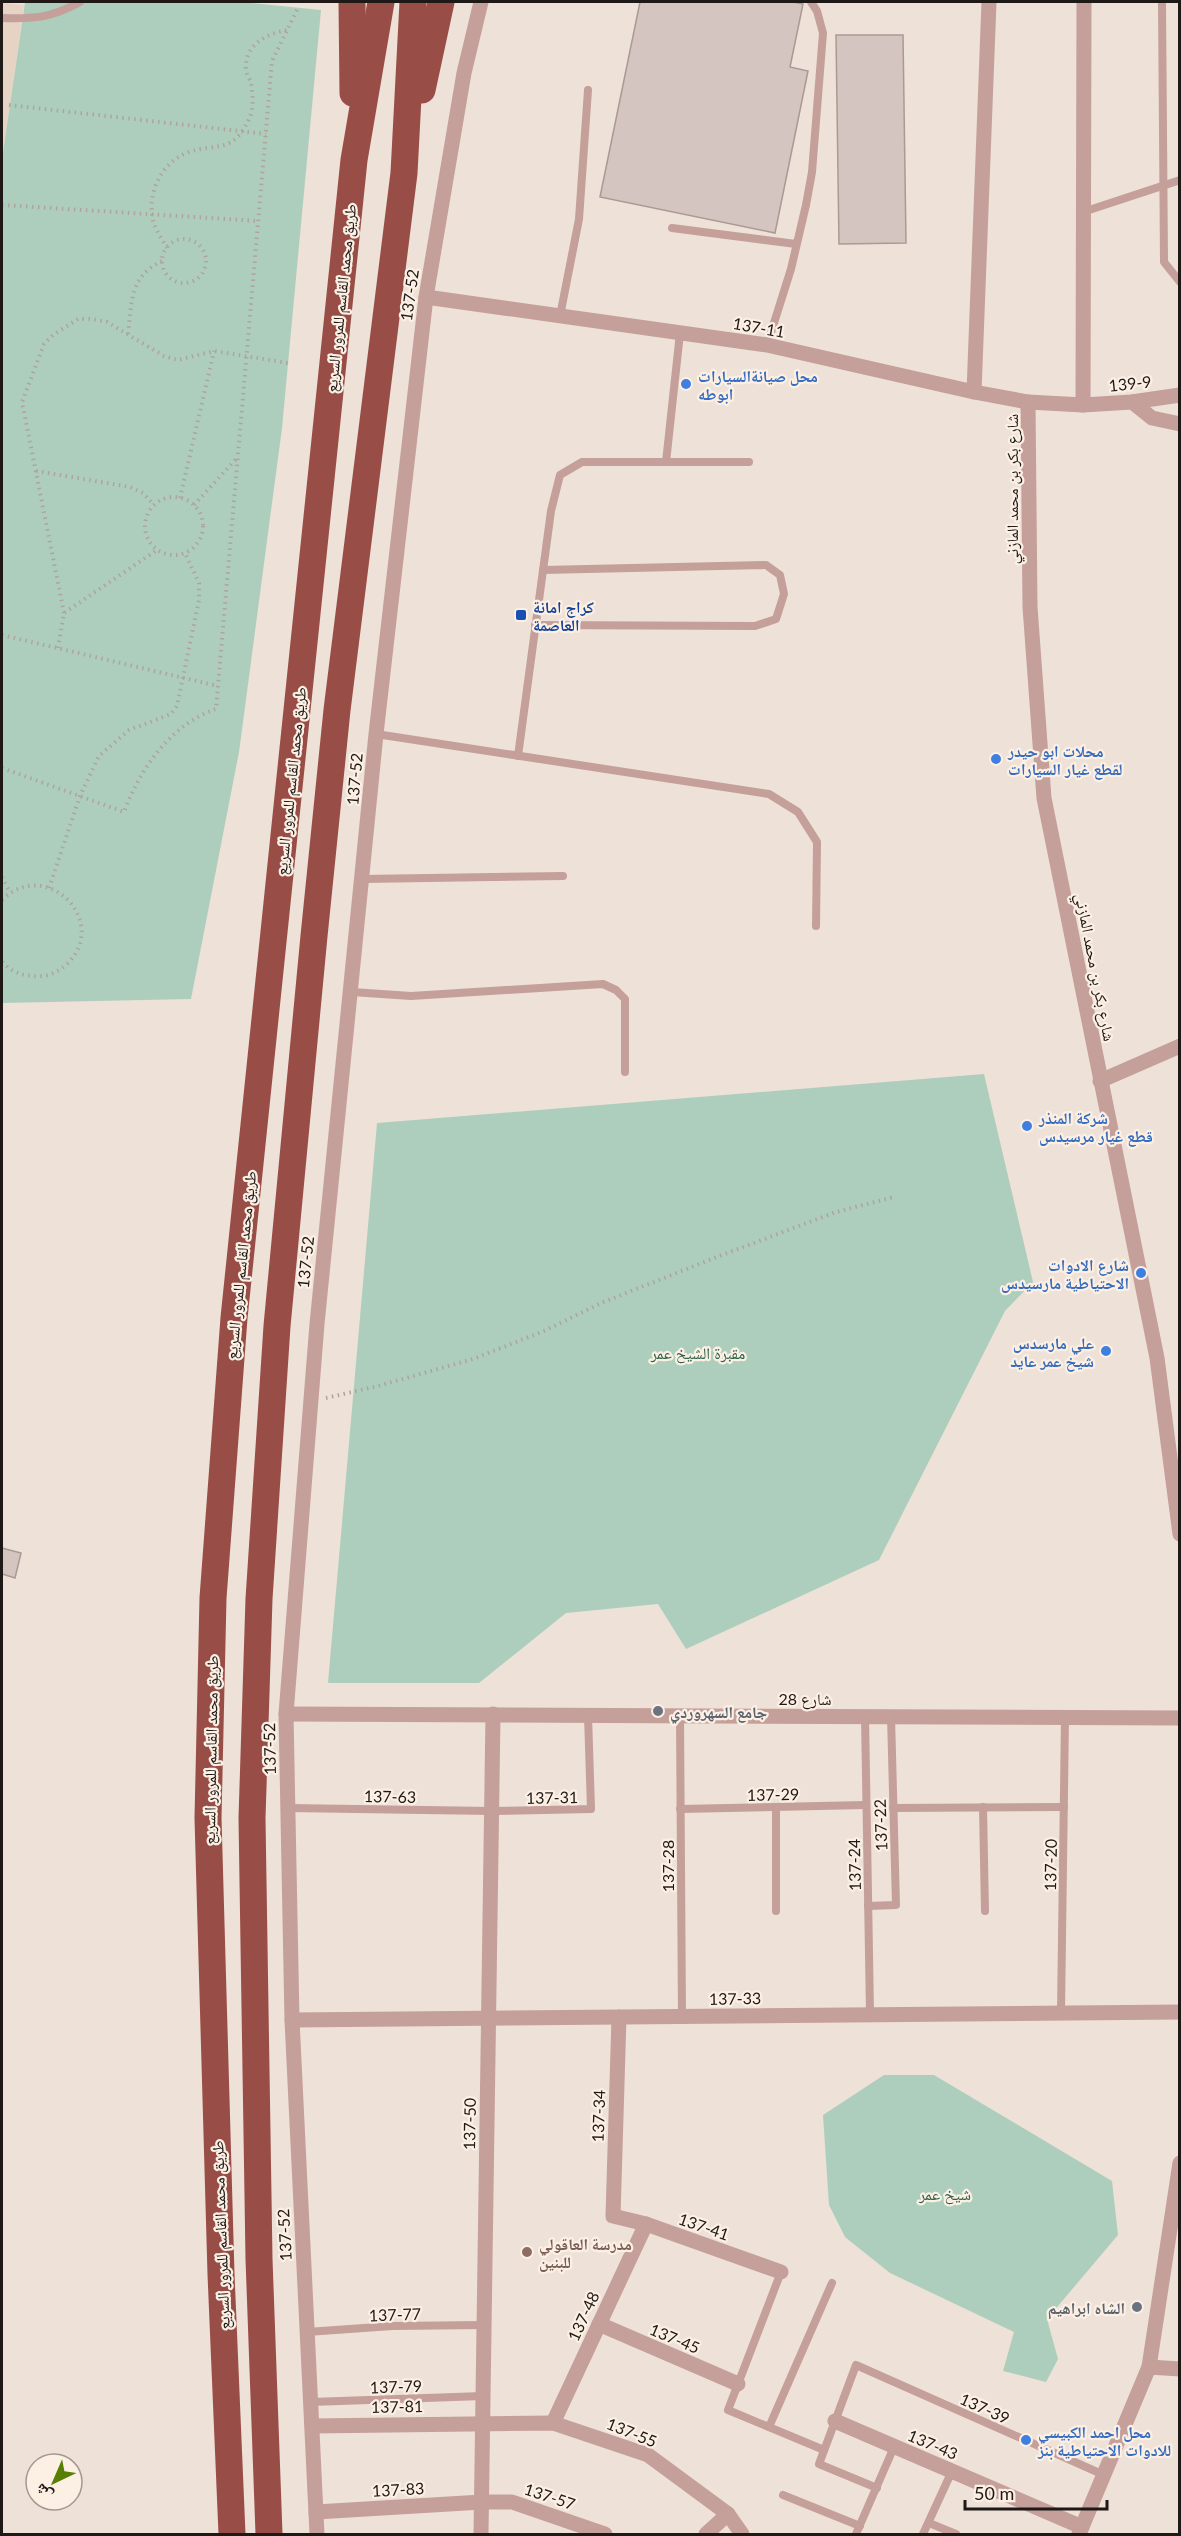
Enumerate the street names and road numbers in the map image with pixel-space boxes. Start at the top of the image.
street label: طريق محمد القاسم للمرور السريع [321,203,361,393]
street label: 137-52 [396,268,422,322]
street label: 137-11 [732,313,786,341]
street label: 139-9 [1108,371,1152,395]
street label: شارع بكر بن محمد المازني [1002,414,1025,564]
street label: طريق محمد القاسم للمرور السريع [271,686,311,876]
street label: 137-52 [342,752,366,806]
street label: شارع بكر بن محمد المازني [1068,891,1120,1043]
street label: طريق محمد القاسم للمرور السريع [221,1170,261,1360]
street label: 137-52 [293,1235,317,1289]
street label: طريق محمد القاسم للمرور السريع [199,1655,223,1845]
street label: شارع 28 [778,1689,832,1710]
street label: 137-52 [259,1723,279,1775]
street label: 137-29 [747,1784,799,1804]
street label: 137-63 [364,1786,416,1806]
street label: 137-31 [526,1787,578,1807]
street label: 137-22 [870,1799,890,1851]
street label: 137-24 [844,1839,864,1891]
street label: 137-20 [1040,1839,1060,1891]
street label: 137-28 [658,1840,677,1892]
street label: 137-33 [709,1988,761,2008]
street label: 137-34 [588,2090,608,2142]
street label: 137-50 [459,2098,479,2150]
street label: طريق محمد القاسم للمرور السريع [207,2140,235,2330]
street label: 137-52 [273,2208,295,2262]
street label: 137-41 [676,2208,732,2244]
street label: 137-48 [563,2288,603,2344]
street label: 137-77 [369,2304,421,2324]
street label: 137-45 [647,2319,703,2357]
street label: 137-79 [370,2376,422,2396]
street label: 137-39 [957,2389,1013,2427]
street label: 137-81 [371,2396,423,2416]
street label: 137-55 [604,2413,660,2451]
street label: 137-43 [905,2425,961,2463]
street label: 137-83 [371,2478,425,2500]
street label: 137-57 [522,2479,578,2513]

